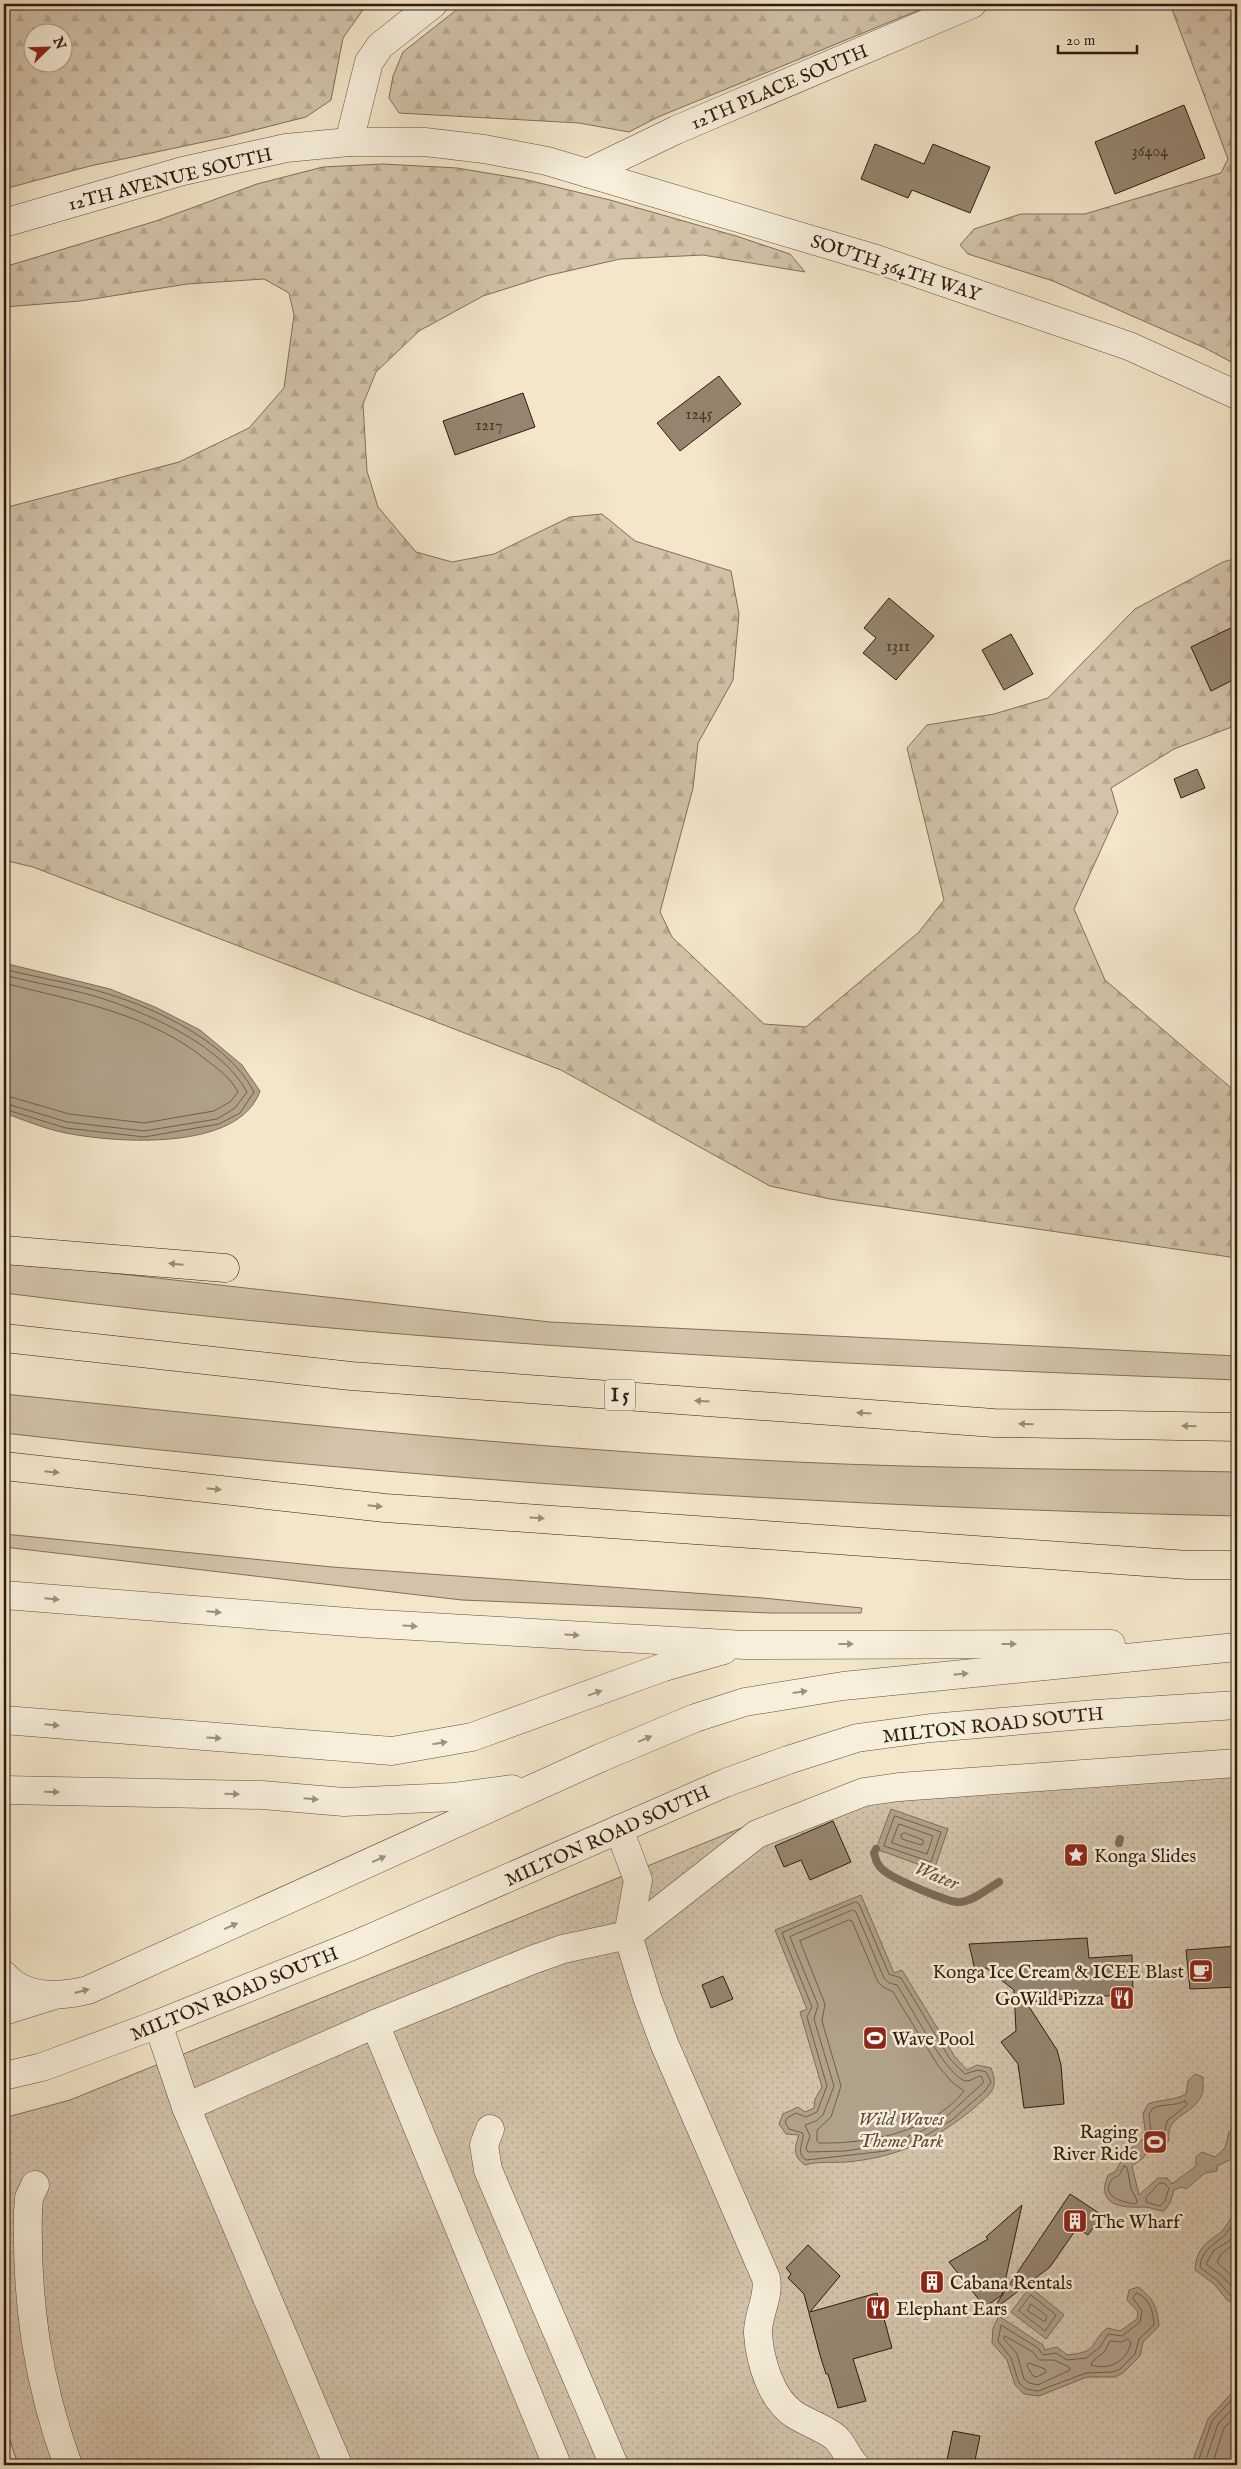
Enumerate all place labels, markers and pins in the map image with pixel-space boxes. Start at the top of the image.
place icon: Konga Slides [1063,1842,1089,1868]
place label: Konga Slides [1094,1845,1196,1869]
cafe icon: Konga Ice Cream & ICEE Blast [1188,1958,1214,1984]
place label: Konga Ice Cream & ICEE Blast [932,1961,1184,1985]
restaurant icon: GoWild Pizza [1109,1985,1135,2011]
place label: GoWild Pizza [995,1988,1105,2012]
sports icon: Wave Pool [862,2025,888,2051]
place label: Wave Pool [892,2028,975,2052]
place label: Raging River Ride [1052,2121,1139,2167]
sports icon: Raging River Ride [1142,2129,1168,2155]
building icon: The Wharf [1062,2208,1088,2234]
place label: The Wharf [1092,2211,1183,2235]
building icon: Cabana Rentals [919,2269,945,2295]
place label: Cabana Rentals [950,2272,1072,2296]
restaurant icon: Elephant Ears [865,2295,891,2321]
place label: Elephant Ears [896,2298,1007,2322]

